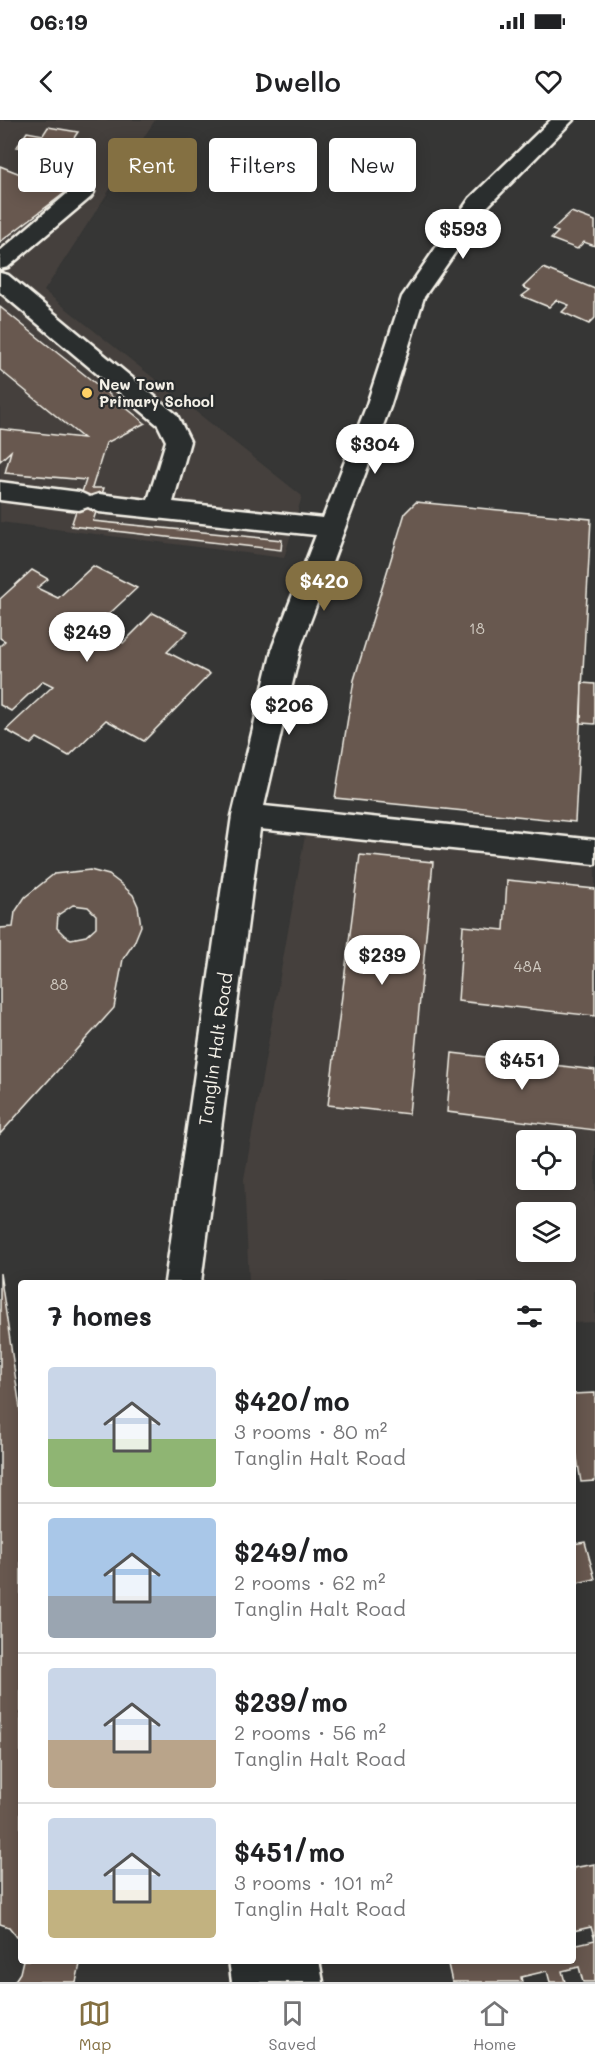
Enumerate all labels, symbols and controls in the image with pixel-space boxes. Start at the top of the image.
text: 06:19 [30,7,87,36]
text: Dwello [254,64,341,99]
icon: back [30,65,63,98]
icon: heart [532,65,565,98]
chip: Buy [18,138,96,192]
chip: Rent [108,138,197,192]
chip: Filters [209,138,317,192]
chip: New [329,138,416,192]
pin: $593 [427,209,499,260]
text: $593 [439,215,487,241]
place label: New Town Primary School [99,374,214,411]
marker: New Town Primary School [80,386,94,400]
pin: $304 [339,424,411,475]
text: $304 [350,430,400,456]
pin: $420 [288,561,360,612]
text: $420 [299,567,349,593]
pin: $249 [51,612,123,663]
text: $249 [63,618,111,644]
house number: 18 [469,618,485,638]
pin: $206 [253,685,325,736]
text: $206 [265,691,313,717]
pin: $239 [346,935,418,986]
text: $239 [358,941,406,967]
house number: 48A [514,956,542,976]
street label: Tanglin Halt Road [192,971,238,1127]
house number: 88 [50,974,68,994]
pin: $451 [486,1040,558,1091]
text: $451 [499,1046,545,1072]
map controls [516,1130,576,1262]
button: locate [516,1130,576,1190]
button: layers [516,1202,576,1262]
text: 7 homes [48,1299,152,1333]
icon: filters [513,1300,546,1333]
text: $420/mo [234,1384,349,1418]
icon: home [96,1391,168,1463]
text: 3 rooms · 80 m² [234,1418,387,1444]
text: Tanglin Halt Road [234,1444,406,1470]
text: $249/mo [234,1535,348,1569]
icon: home [96,1542,168,1614]
text: 2 rooms · 62 m² [234,1569,386,1595]
text: Tanglin Halt Road [234,1595,406,1621]
text: $239/mo [234,1685,347,1719]
icon: home [96,1692,168,1764]
text: 2 rooms · 56 m² [234,1719,386,1745]
text: Tanglin Halt Road [234,1745,406,1771]
text: $451/mo [234,1835,345,1869]
icon: home [96,1842,168,1914]
text: 3 rooms · 101 m² [234,1869,393,1895]
text: Tanglin Halt Road [234,1895,406,1921]
tab: Map [78,1997,111,2054]
tab: Saved [268,1997,316,2054]
tab: Home [473,1997,516,2054]

